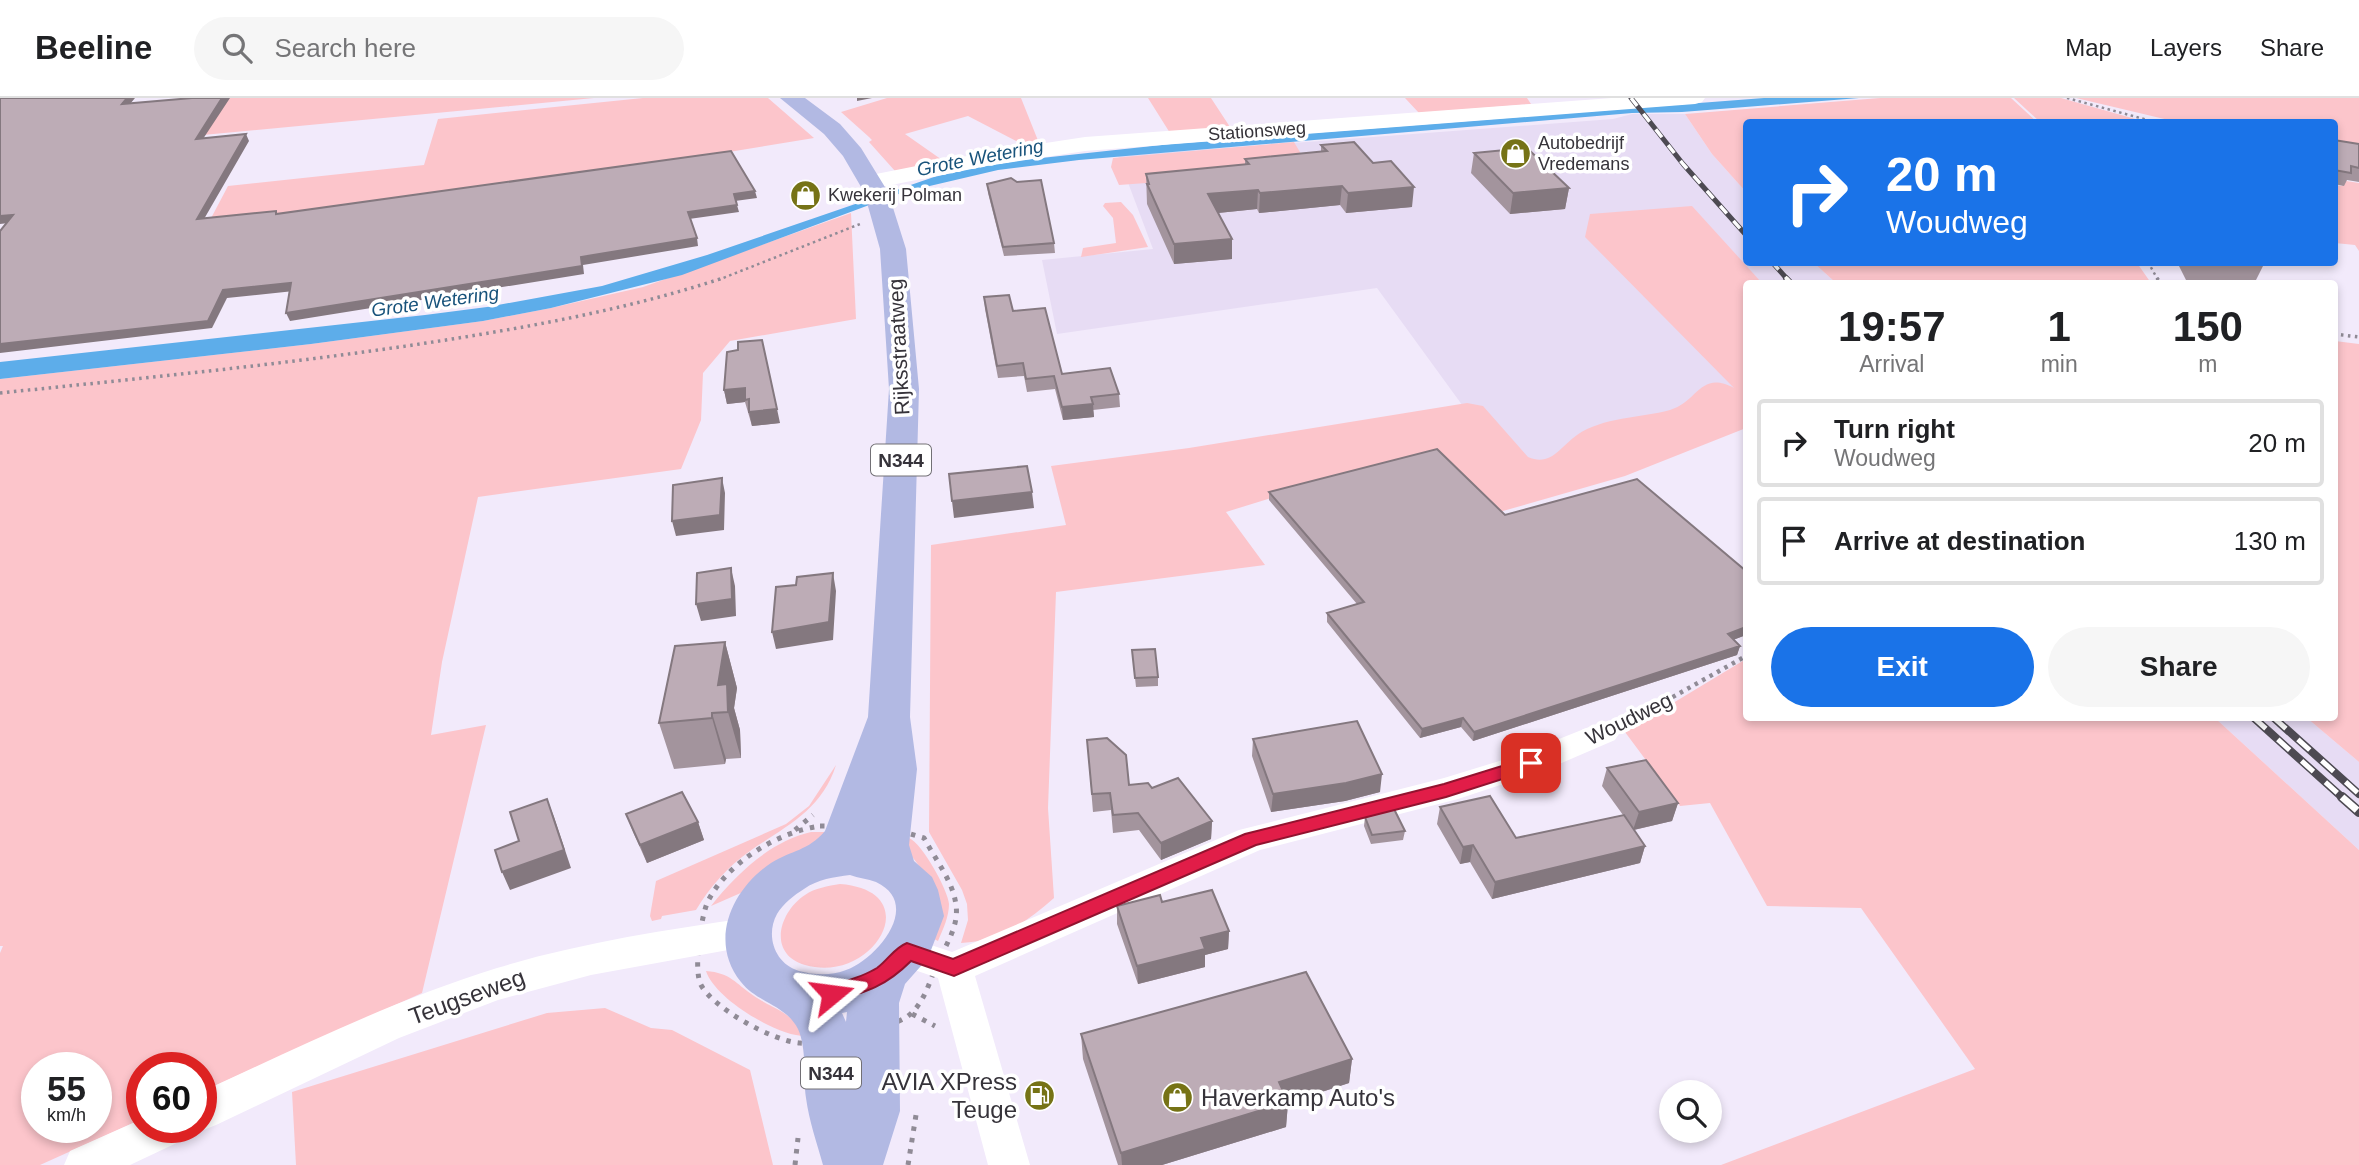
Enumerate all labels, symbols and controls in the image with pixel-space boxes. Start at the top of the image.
search box [194,17,684,80]
text: Beeline [35,29,152,66]
icon: search [218,29,256,67]
text: Search here [274,33,416,63]
text: Map [2065,34,2112,61]
text: Layers [2150,34,2222,61]
text: Share [2260,34,2324,61]
street label: Stationsweg [1207,118,1307,144]
place label: Autobedrijf Vredemans [1538,133,1629,174]
water label: Grote Wetering [915,135,1046,180]
shop icon: Autobedrijf Vredemans [1498,136,1532,170]
icon: right [1771,147,1862,238]
text: 20 m [1886,147,1998,201]
shop icon: Kwekerij Polman [788,178,822,212]
place label: Kwekerij Polman [828,185,962,205]
text: Woudweg [1886,204,2028,240]
street label: Rijksstraatweg [883,278,914,416]
water label: Grote Wetering [370,282,501,321]
text: 19:57 [1838,303,1946,350]
text: 1 [2047,303,2071,350]
text: 150 [2173,303,2243,350]
text: Arrival [1859,351,1924,377]
text: min [2041,351,2078,377]
text: m [2198,351,2217,377]
text: Turn right [1834,414,1955,444]
icon: right [1775,424,1813,462]
text: 20 m [2248,428,2306,458]
road number: N344 [871,444,931,476]
text: Woudweg [1834,445,1936,471]
icon: arrive [1775,522,1813,560]
text: Arrive at destination [1834,526,2085,556]
text: 130 m [2234,526,2306,556]
button: Exit [1771,627,2034,707]
button: Share [2048,627,2310,707]
street label: Woudweg [1582,688,1676,749]
pin [1501,733,1561,793]
icon: arrive [1512,744,1550,782]
position arrow [795,957,869,1031]
street label: Teugseweg [405,963,528,1030]
speed limit sign: 60 [126,1052,217,1143]
road number: N344 [801,1057,861,1088]
place label: AVIA XPress Teuge [881,1068,1017,1123]
text: 55 [47,1069,86,1108]
fuel station icon: AVIA XPress Teuge [1023,1079,1057,1113]
map controls [1659,1080,1722,1143]
button: search [1659,1080,1722,1143]
shop icon: Haverkamp Auto's [1161,1081,1195,1115]
place label: Haverkamp Auto's [1201,1084,1395,1111]
text: km/h [47,1105,86,1125]

